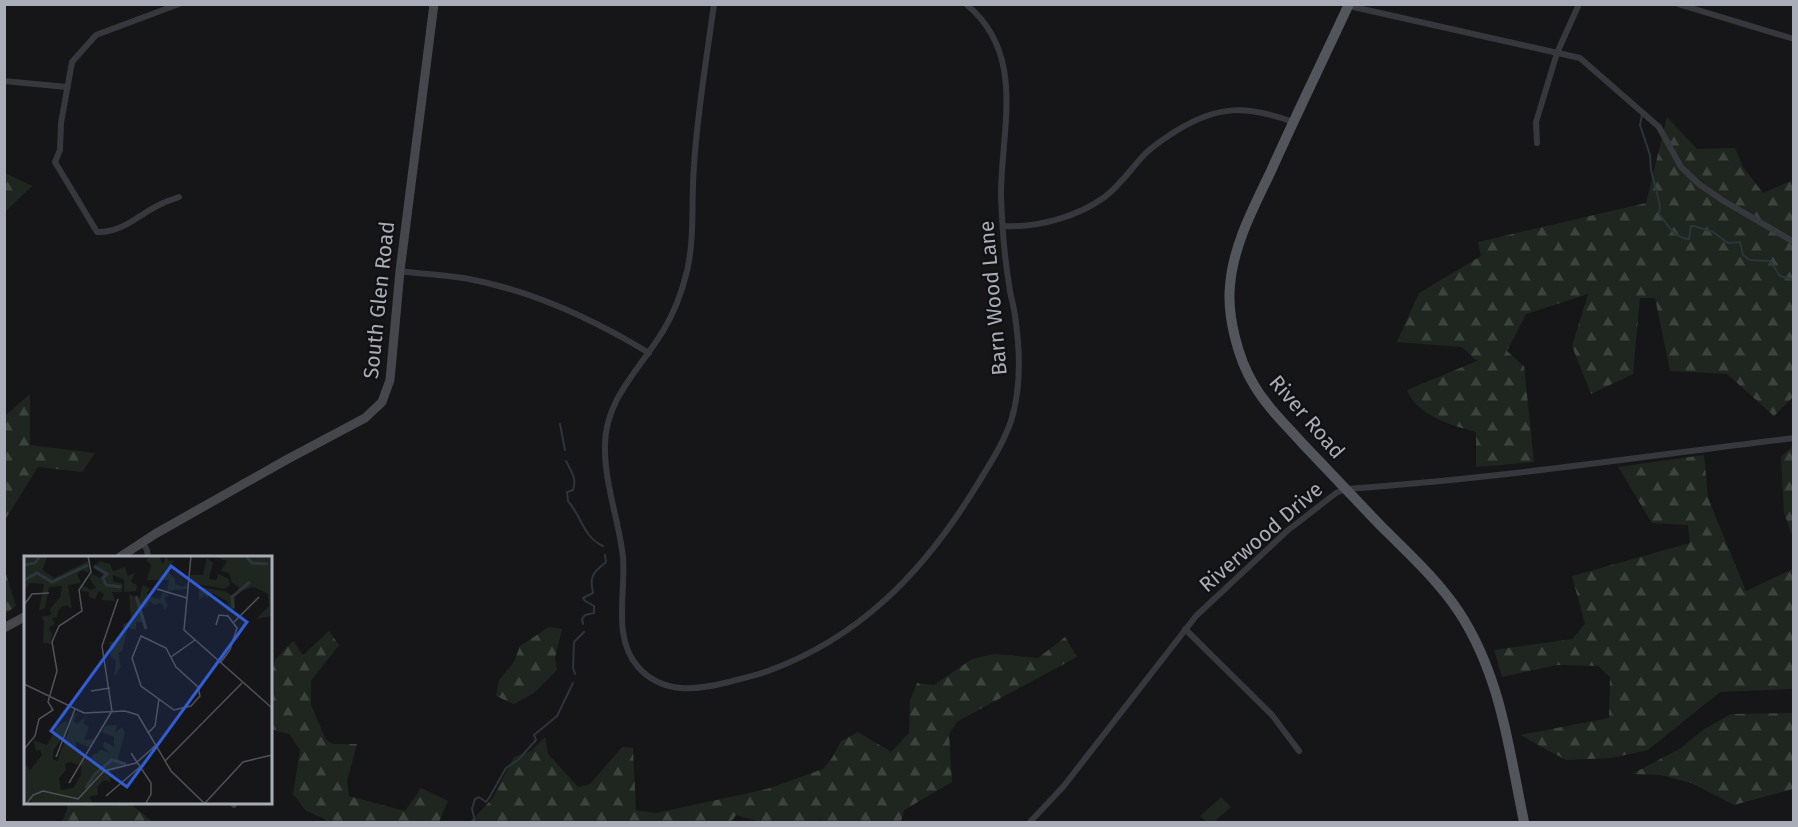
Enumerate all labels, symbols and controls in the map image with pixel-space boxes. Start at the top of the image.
street label: Barn Wood Lane [973,219,1013,377]
street label: South Glen Road [358,220,400,380]
street label: River Road [1264,370,1350,464]
street label: Riverwood Drive [1194,476,1328,598]
inset map [24,556,272,803]

